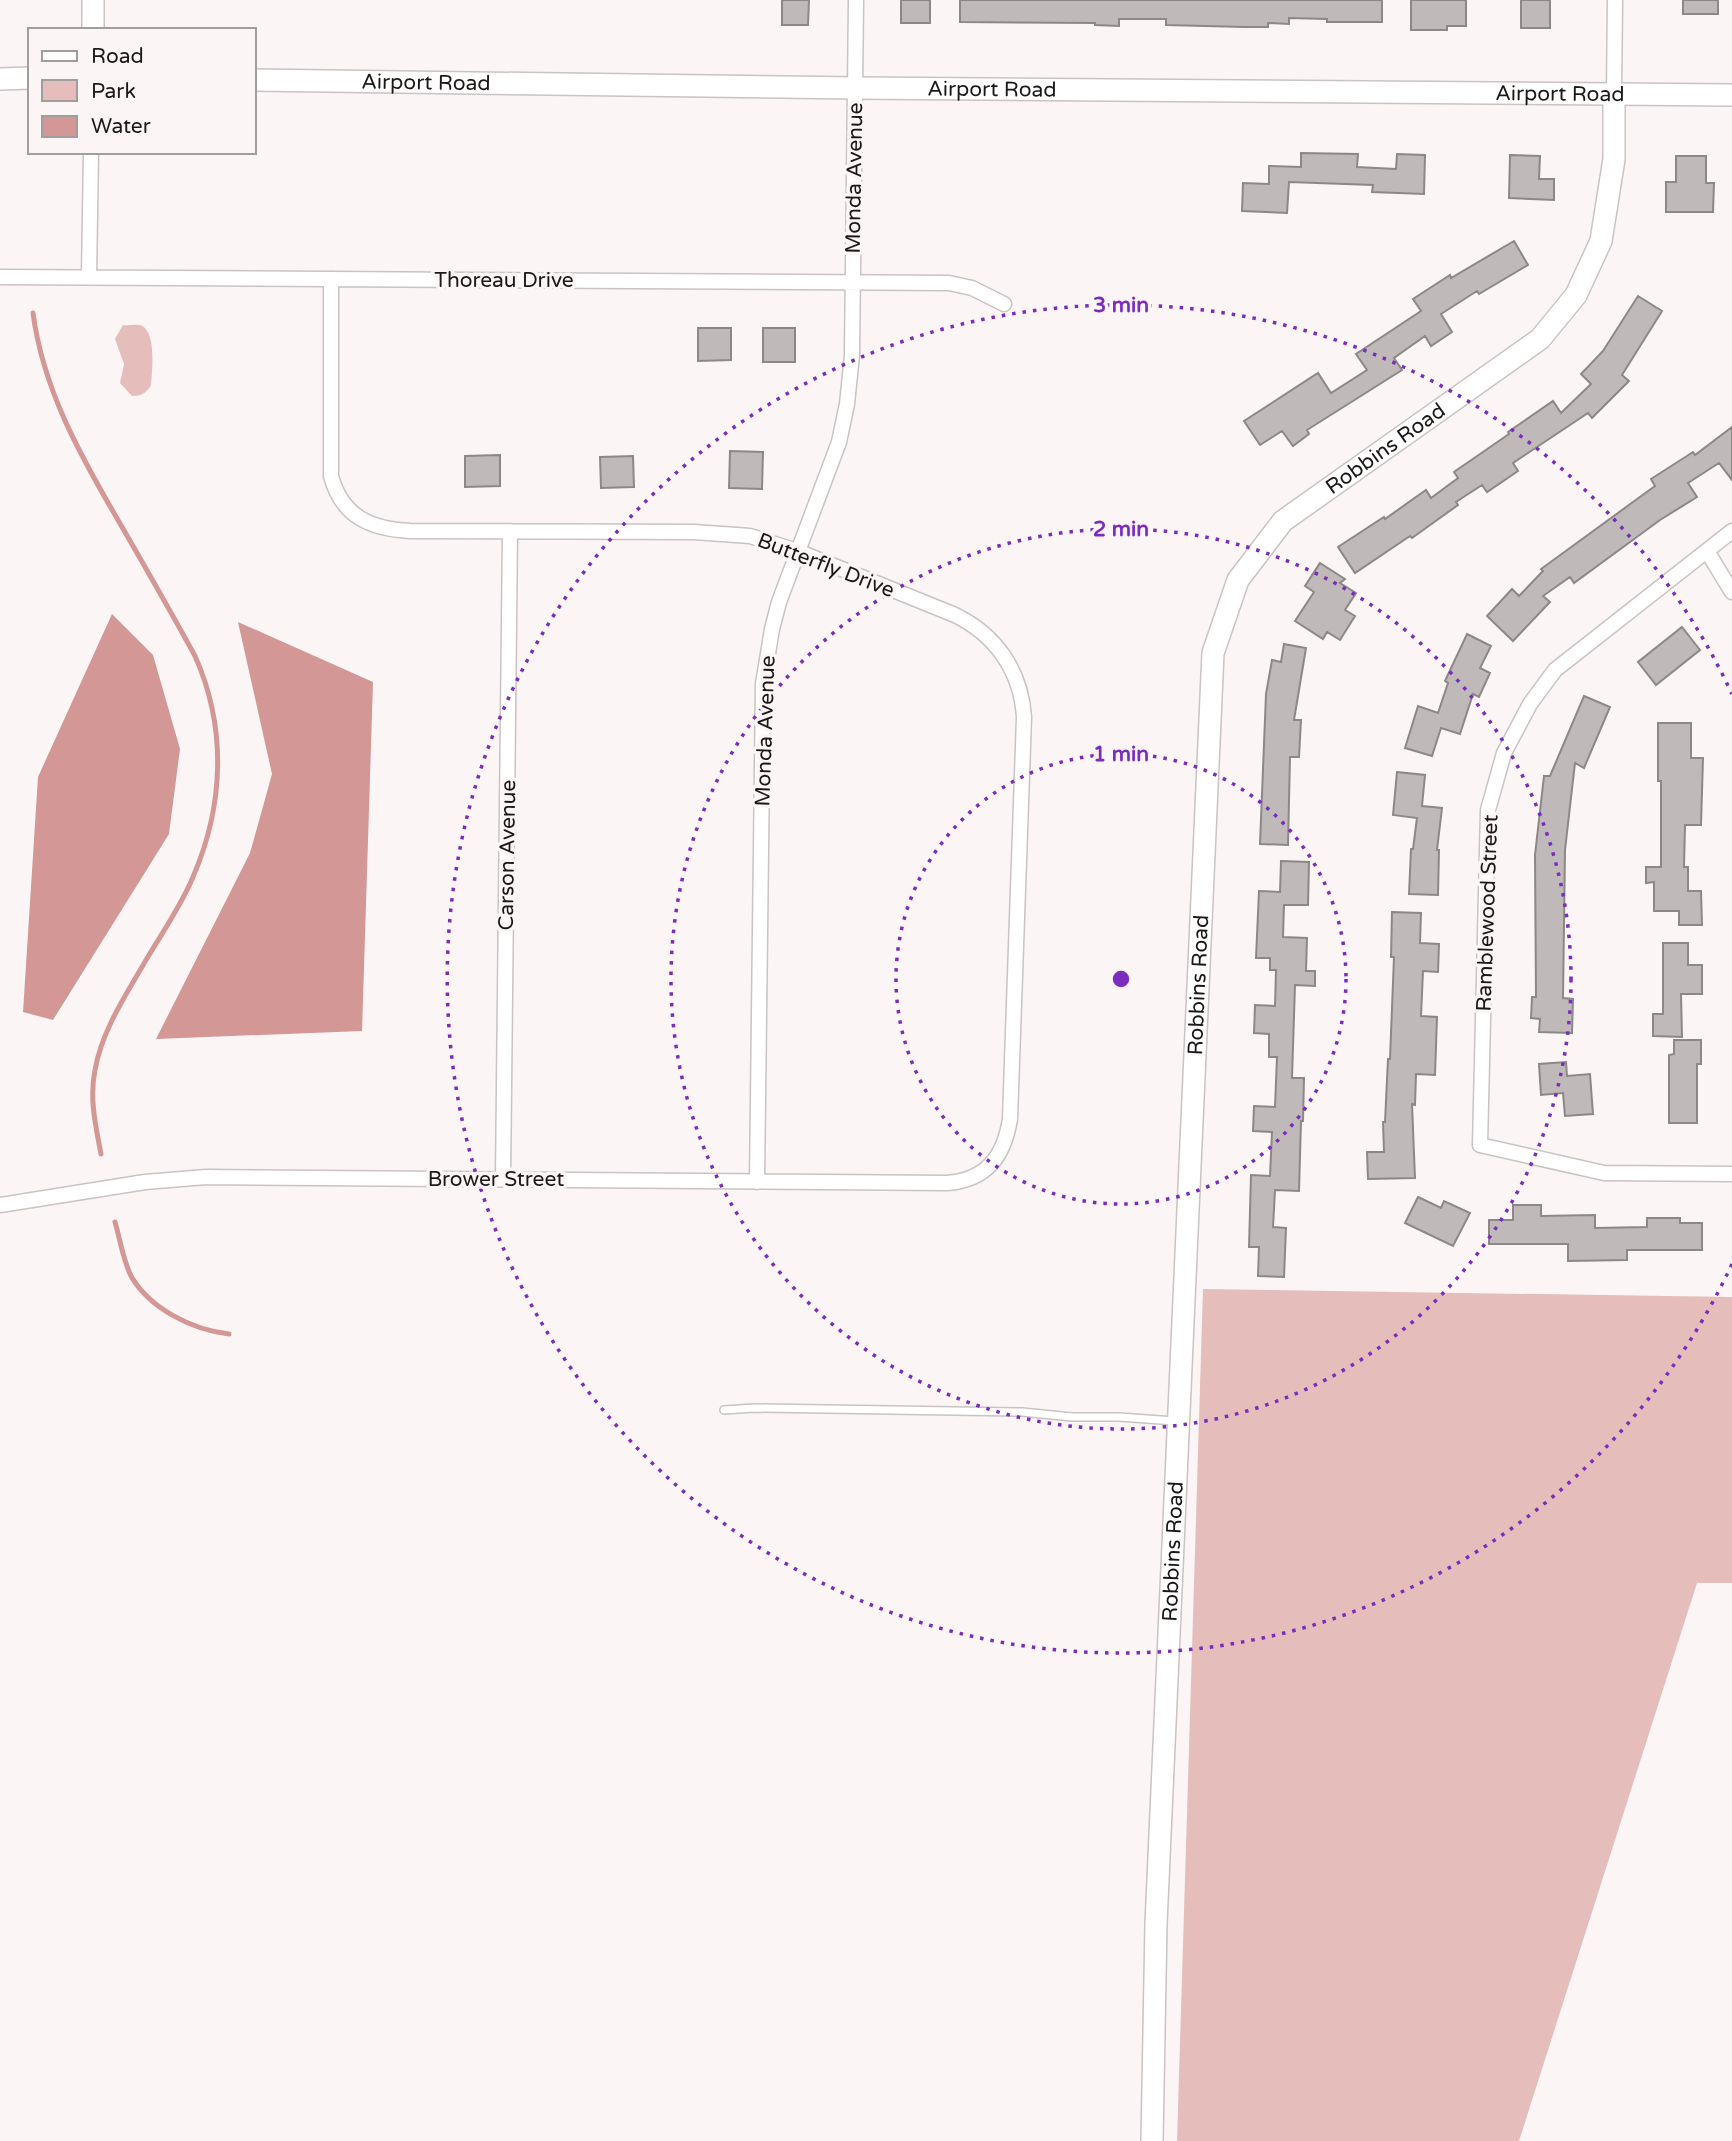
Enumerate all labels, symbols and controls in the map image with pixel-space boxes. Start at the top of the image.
legend [28,28,256,154]
text: Road [91,44,144,69]
street label: Airport Road [361,69,491,96]
street label: Airport Road [927,77,1057,103]
text: Park [91,79,136,104]
street label: Airport Road [1495,81,1625,107]
street label: Monda Avenue [841,102,868,254]
text: Water [91,114,151,139]
street label: Thoreau Drive [434,268,574,293]
text: 3 min [1093,293,1149,318]
street label: Robbins Road [1321,398,1450,500]
text: 2 min [1093,517,1149,542]
street label: Butterfly Drive [754,528,898,603]
street label: Monda Avenue [750,655,781,807]
text: 1 min [1093,742,1149,767]
street label: Carson Avenue [494,779,521,931]
street label: Ramblewood Street [1472,814,1503,1012]
street label: Robbins Road [1183,914,1214,1056]
centre of rings [1109,967,1133,991]
street label: Brower Street [428,1167,564,1192]
street label: Robbins Road [1158,1481,1189,1622]

